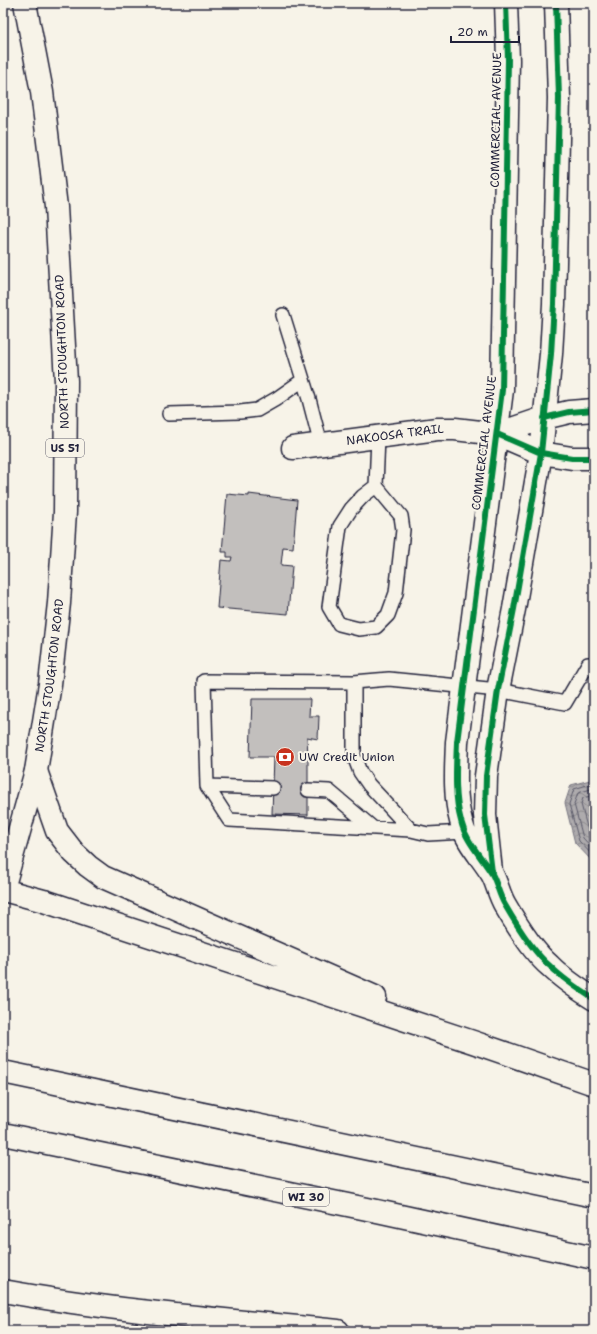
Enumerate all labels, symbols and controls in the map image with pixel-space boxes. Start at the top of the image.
scale bar [451,18,519,44]
text: 20 m [457,24,488,40]
street label: COMMERCIAL AVENUE [487,52,505,188]
street label: NORTH STOUGHTON ROAD [51,274,73,429]
street label: COMMERCIAL AVENUE [468,375,500,511]
street label: NAKOOSA TRAIL [345,421,444,449]
road number: US 51 [46,439,84,457]
street label: NORTH STOUGHTON ROAD [31,598,67,753]
bank icon: UW Credit Union [274,746,296,768]
place label: UW Credit Union [299,749,395,765]
road number: WI 30 [283,1188,329,1206]

